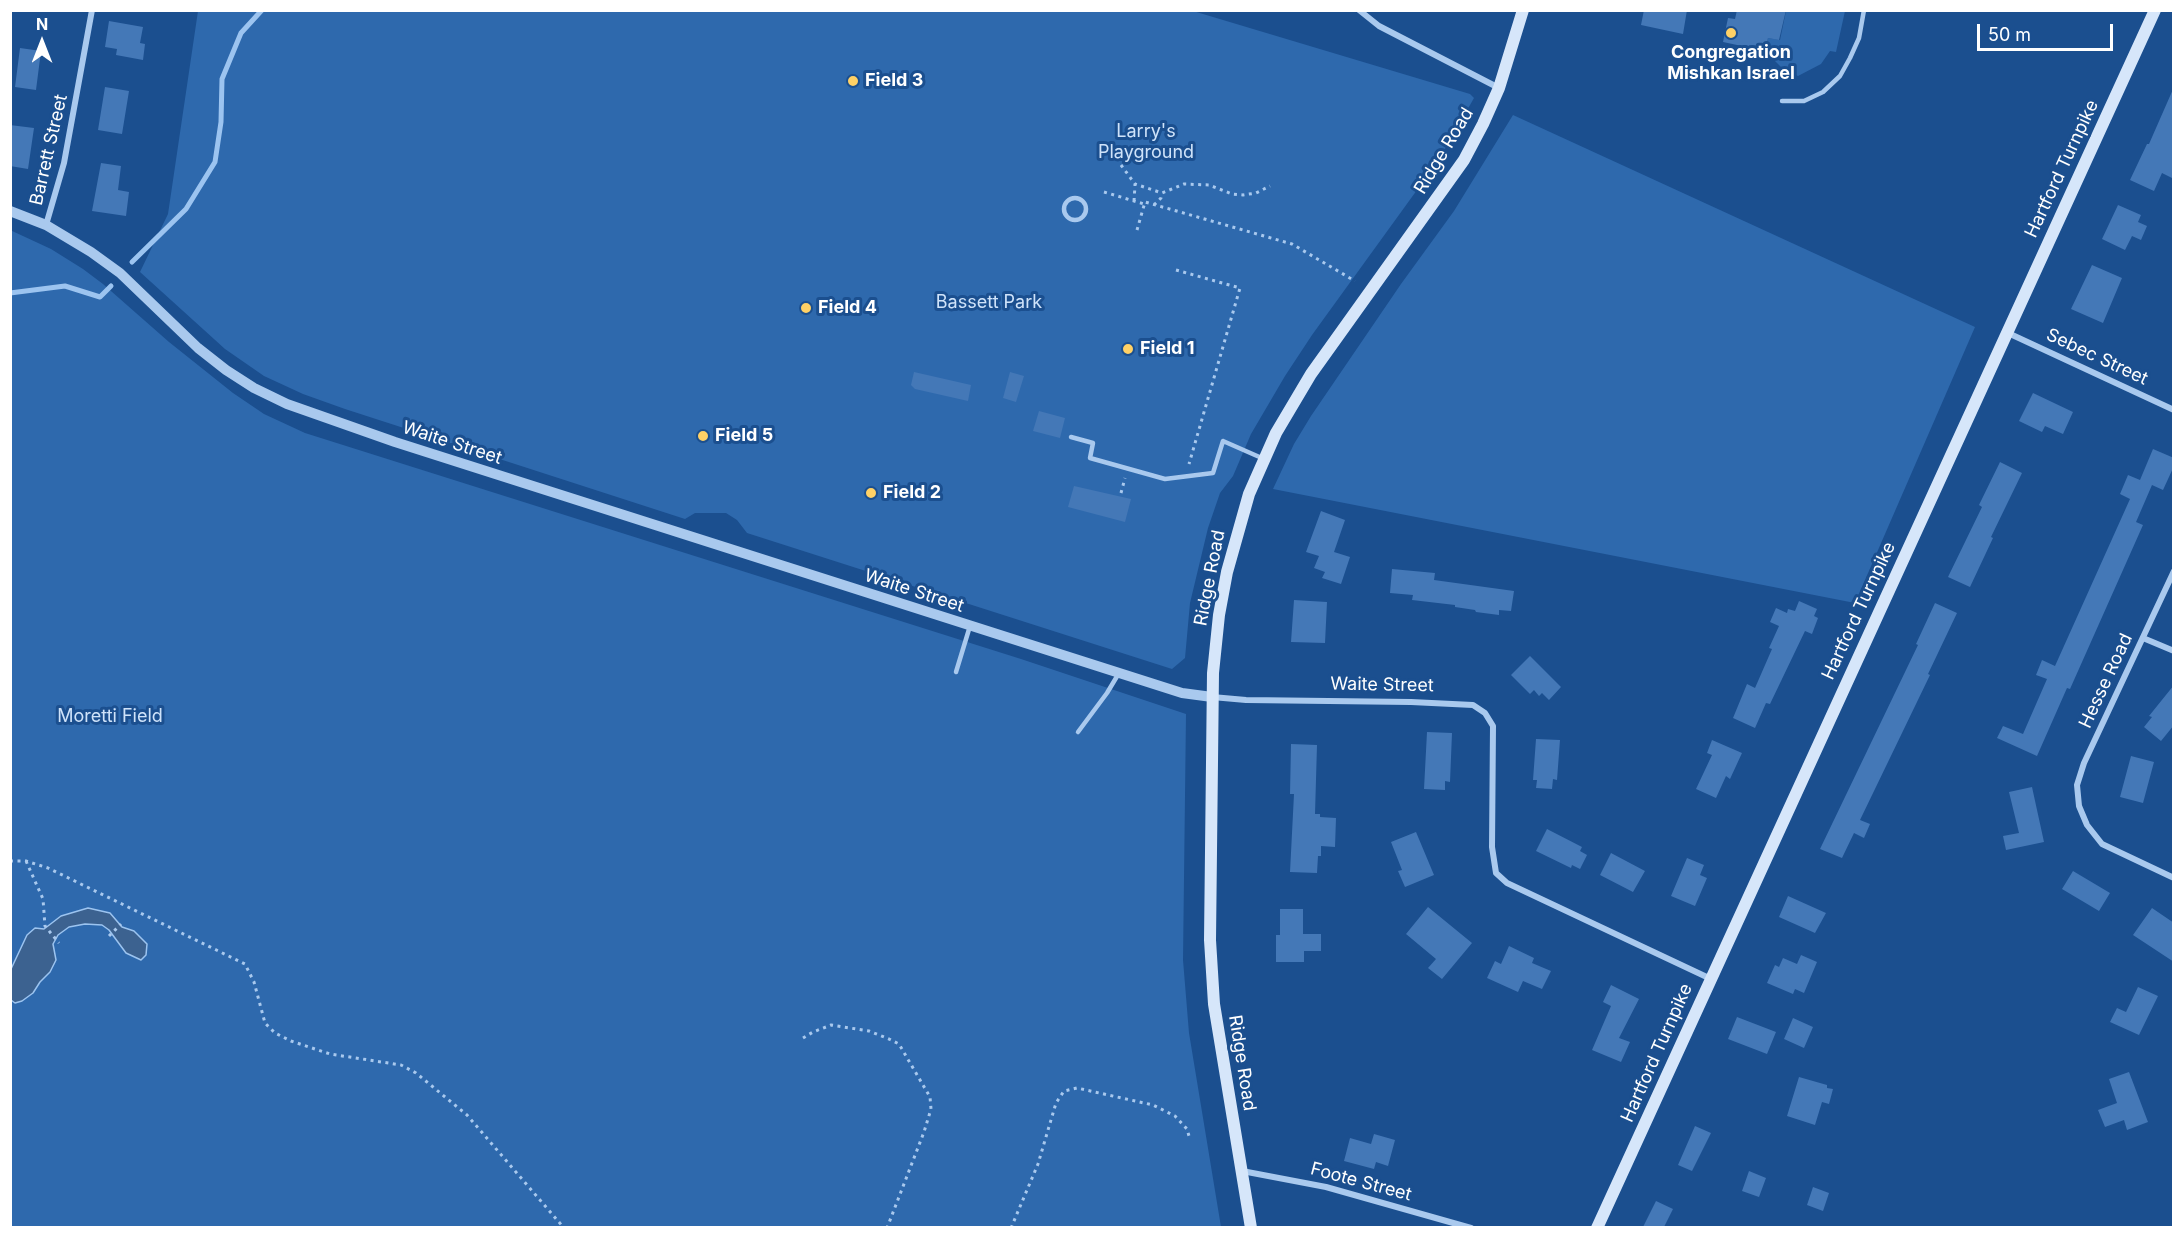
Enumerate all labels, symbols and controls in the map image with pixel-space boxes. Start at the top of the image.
north arrow [12,12,72,72]
scale bar [1980,12,2116,50]
text: N [36,14,48,34]
text: 50 m [1988,24,2031,45]
marker: Congregation Mishkan Israel [1724,26,1738,40]
place label: Congregation Mishkan Israel [1667,42,1795,84]
place label: Field 3 [865,70,923,92]
marker: Field 3 [846,74,860,88]
street label: Barrett Street [26,92,72,208]
street label: Hartford Turnpike [2021,97,2103,241]
street label: Ridge Road [1410,104,1478,198]
park label: Larry's Playground [1098,121,1194,164]
park label: Bassett Park [936,292,1042,314]
place label: Field 4 [818,297,877,319]
marker: Field 4 [799,301,813,315]
street label: Sebec Street [2043,324,2151,390]
place label: Field 1 [1140,338,1194,360]
marker: Field 1 [1121,342,1135,356]
street label: Waite Street [400,417,504,469]
place label: Field 5 [715,425,773,447]
marker: Field 5 [696,429,710,443]
place label: Field 2 [883,482,941,504]
marker: Field 2 [864,486,878,500]
street label: Ridge Road [1190,528,1230,628]
street label: Hartford Turnpike [1818,539,1900,683]
street label: Waite Street [862,565,966,617]
street label: Hesse Road [2075,630,2137,732]
street label: Waite Street [1330,673,1434,697]
park label: Moretti Field [57,706,163,728]
street label: Hartford Turnpike [1617,980,1697,1126]
street label: Ridge Road [1224,1013,1260,1113]
street label: Foote Street [1308,1158,1414,1206]

